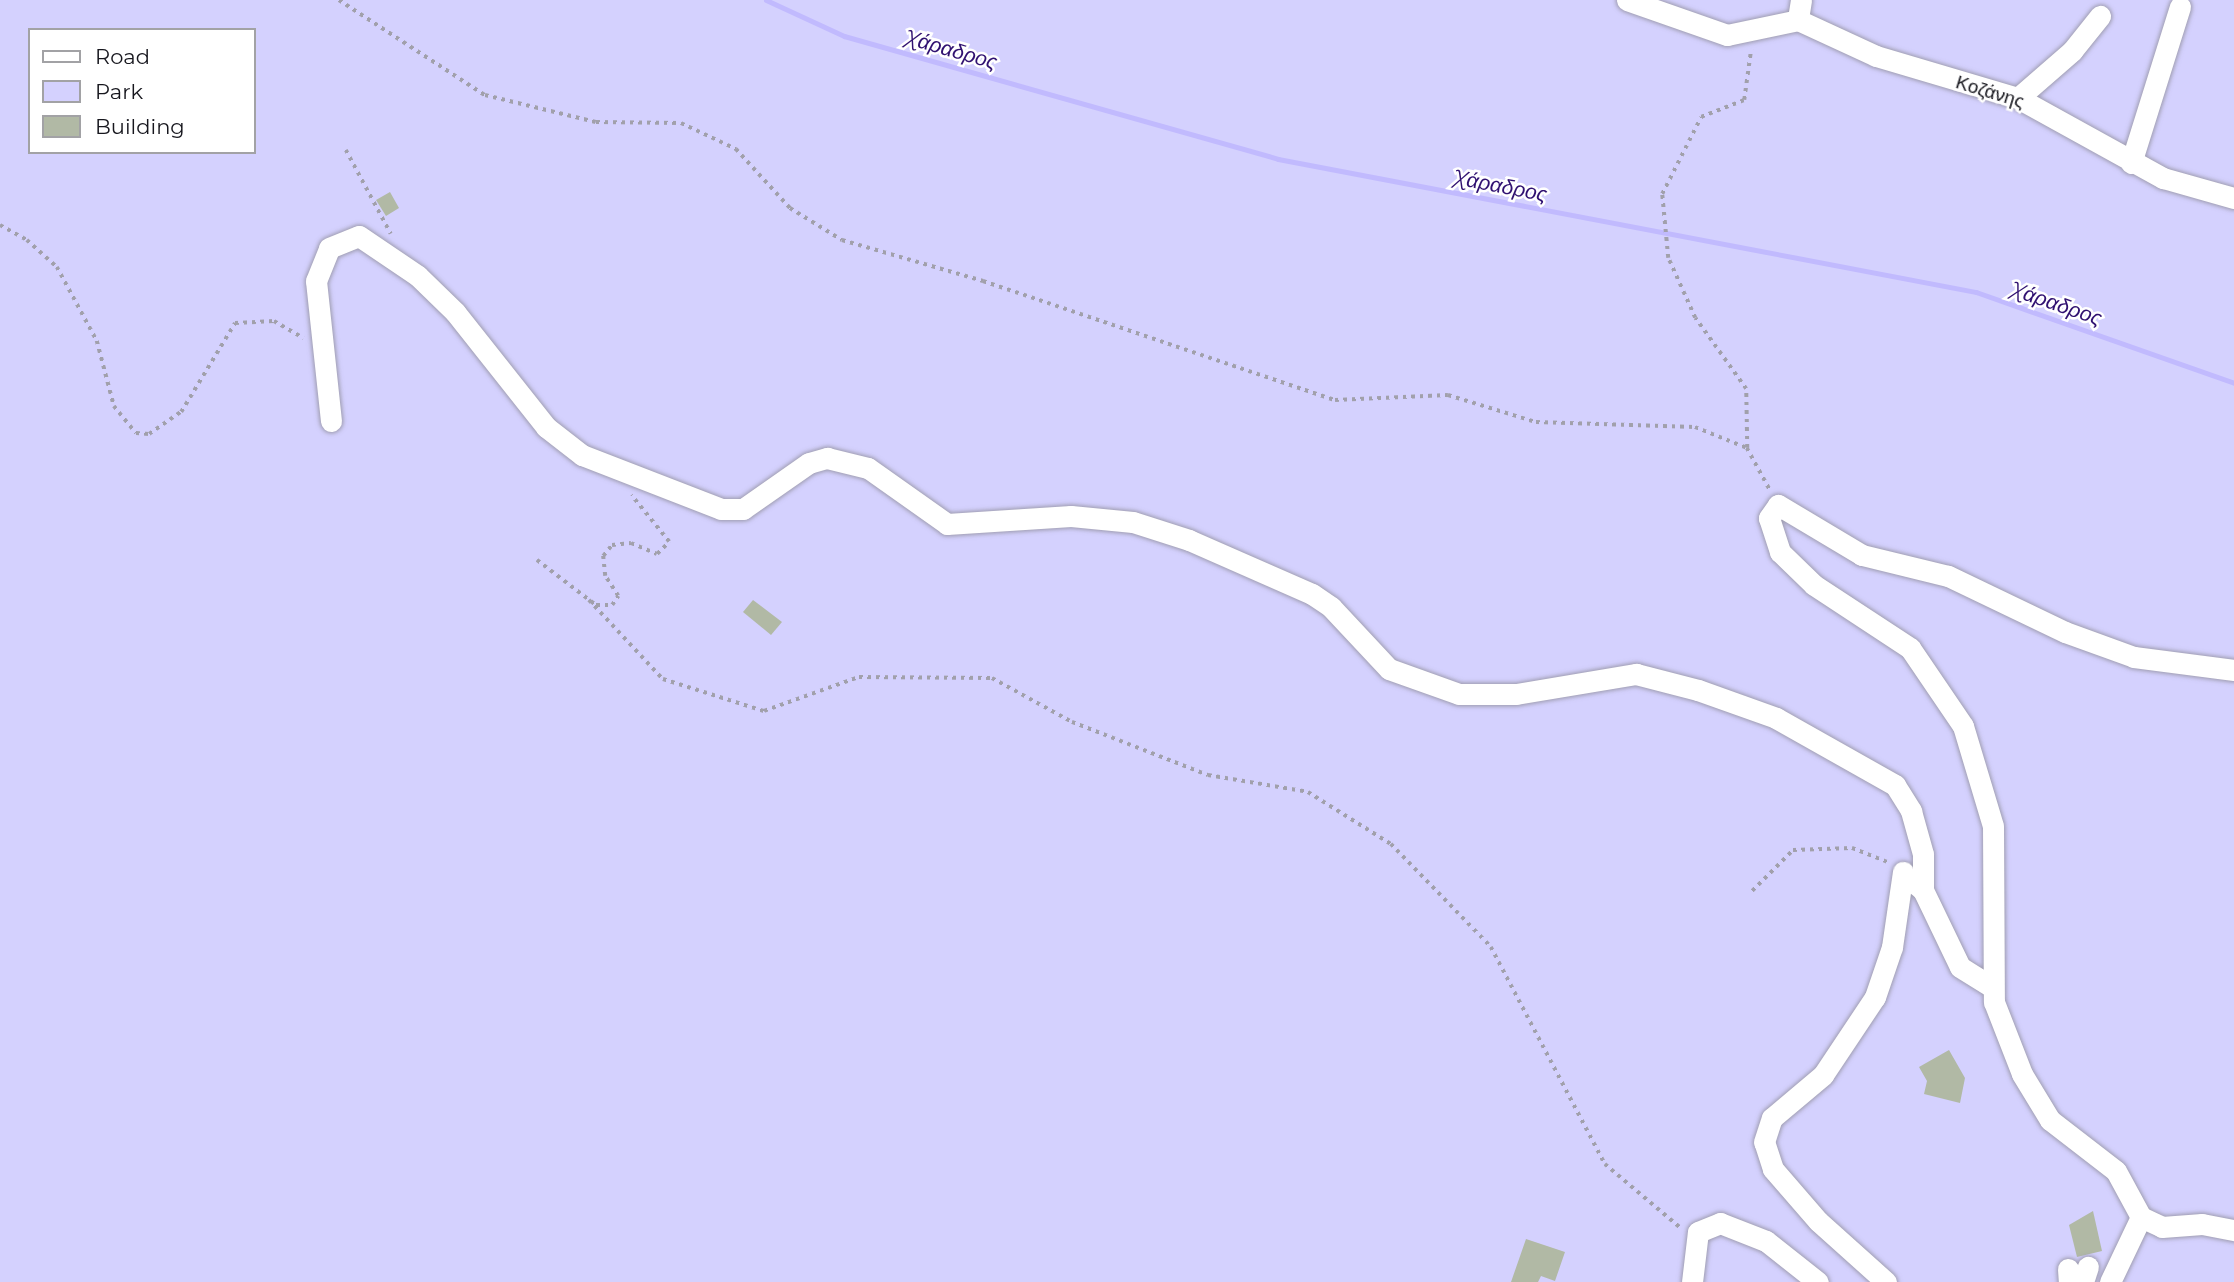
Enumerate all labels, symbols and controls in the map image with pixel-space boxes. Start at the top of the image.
water label: Χάραδρος [904,25,1000,75]
legend [28,28,256,154]
text: Road [95,44,150,69]
street label: Κοζάνης [1953,71,2027,113]
text: Park [95,79,143,104]
text: Building [95,114,185,139]
water label: Χάραδρος [1453,165,1549,207]
water label: Χάραδρος [2009,277,2105,331]

